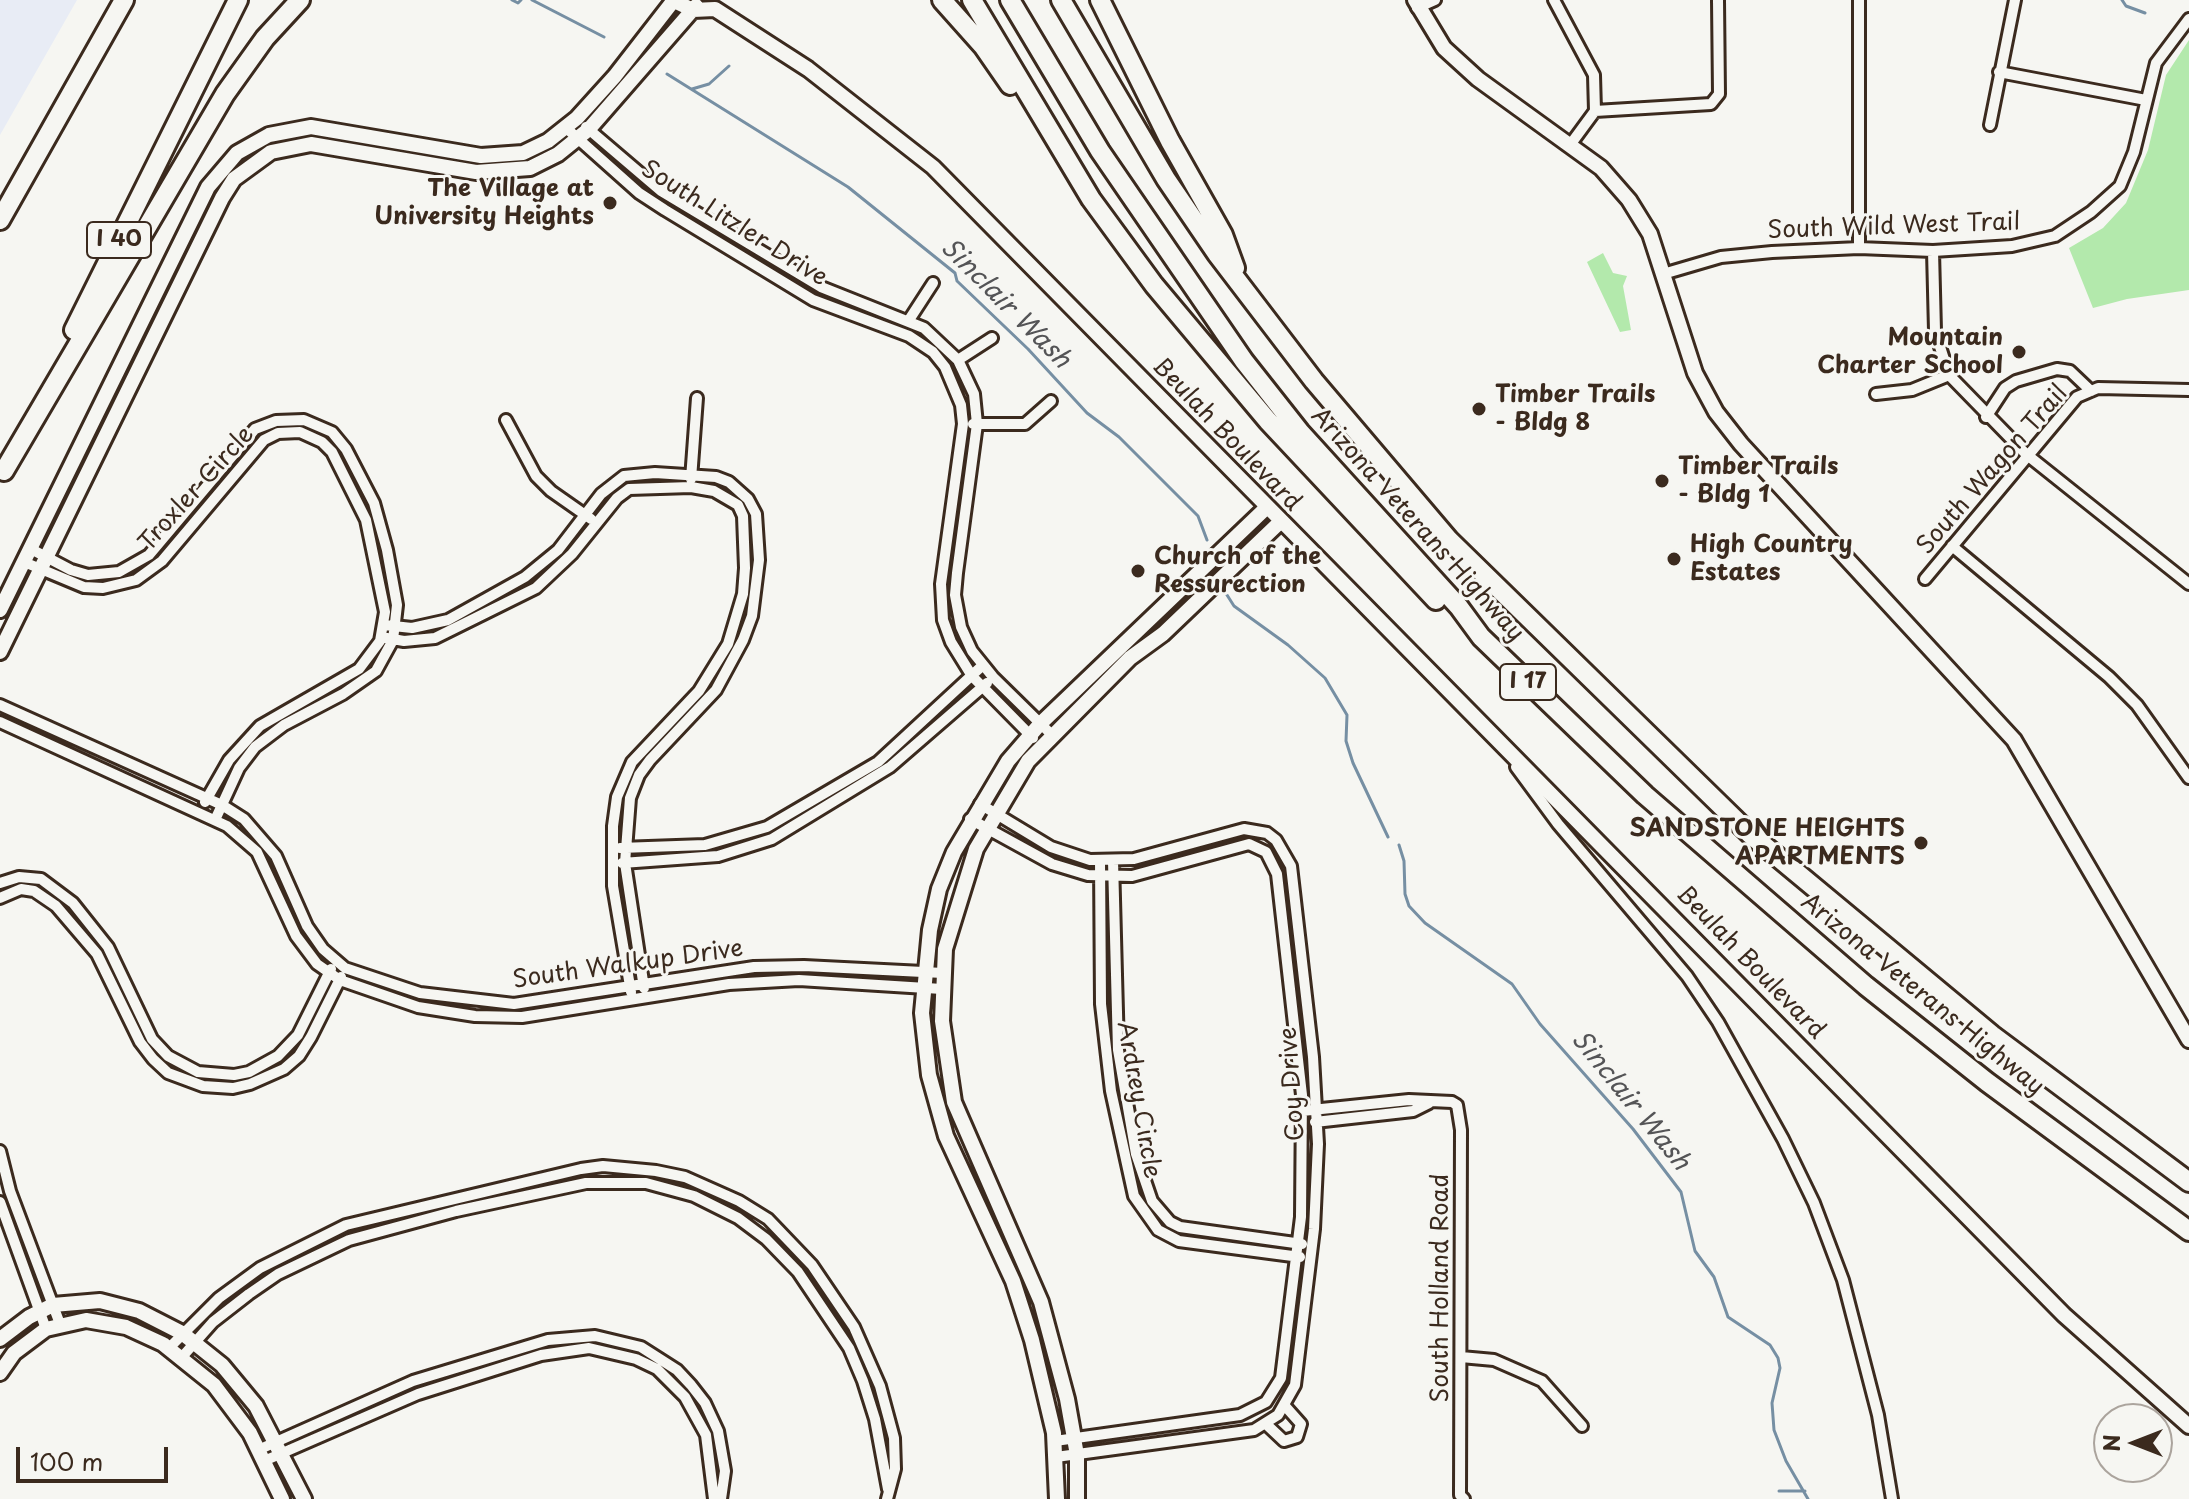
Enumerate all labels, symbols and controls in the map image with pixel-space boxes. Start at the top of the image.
street label: South Litzler Drive [636,155,832,293]
place label: The Village at University Heights [374,175,594,231]
marker: The Village at University Heights [601,194,619,212]
street label: South Wild West Trail [1767,208,2021,246]
road number: I 40 [87,222,151,258]
water label: Sinclair Wash [934,233,1076,375]
place label: Mountain Charter School [1817,324,2003,380]
marker: Mountain Charter School [2010,343,2028,361]
street label: Beulah Boulevard [1146,352,1306,518]
street label: South Wagon Trail [1912,379,2074,561]
place label: Timber Trails - Bldg 8 [1495,381,1655,437]
marker: Timber Trails - Bldg 8 [1470,400,1488,418]
street label: Arizona Veterans Highway [1305,402,1529,648]
street label: Troxler Circle [133,421,261,557]
place label: Timber Trails - Bldg 1 [1678,453,1838,509]
marker: Timber Trails - Bldg 1 [1653,472,1671,490]
place label: High Country Estates [1690,531,1853,587]
place label: Church of the Ressurection [1154,543,1321,599]
marker: High Country Estates [1665,550,1683,568]
marker: Church of the Ressurection [1129,562,1147,580]
road number: I 17 [1500,664,1556,700]
place label: SANDSTONE HEIGHTS APARTMENTS [1630,815,1905,871]
marker: SANDSTONE HEIGHTS APARTMENTS [1912,834,1930,852]
street label: Beulah Boulevard [1670,880,1830,1046]
street label: Arizona Veterans Highway [1795,888,2049,1102]
street label: South Walkup Drive [511,935,745,995]
street label: Ardrey Circle [1110,1019,1166,1181]
water label: Sinclair Wash [1564,1025,1696,1177]
street label: Coy Drive [1275,1026,1311,1142]
street label: South Holland Road [1427,1174,1455,1402]
north arrow [2093,1403,2173,1483]
scale bar [20,1431,172,1481]
text: N [2094,1434,2127,1452]
text: 100 m [30,1443,103,1479]

